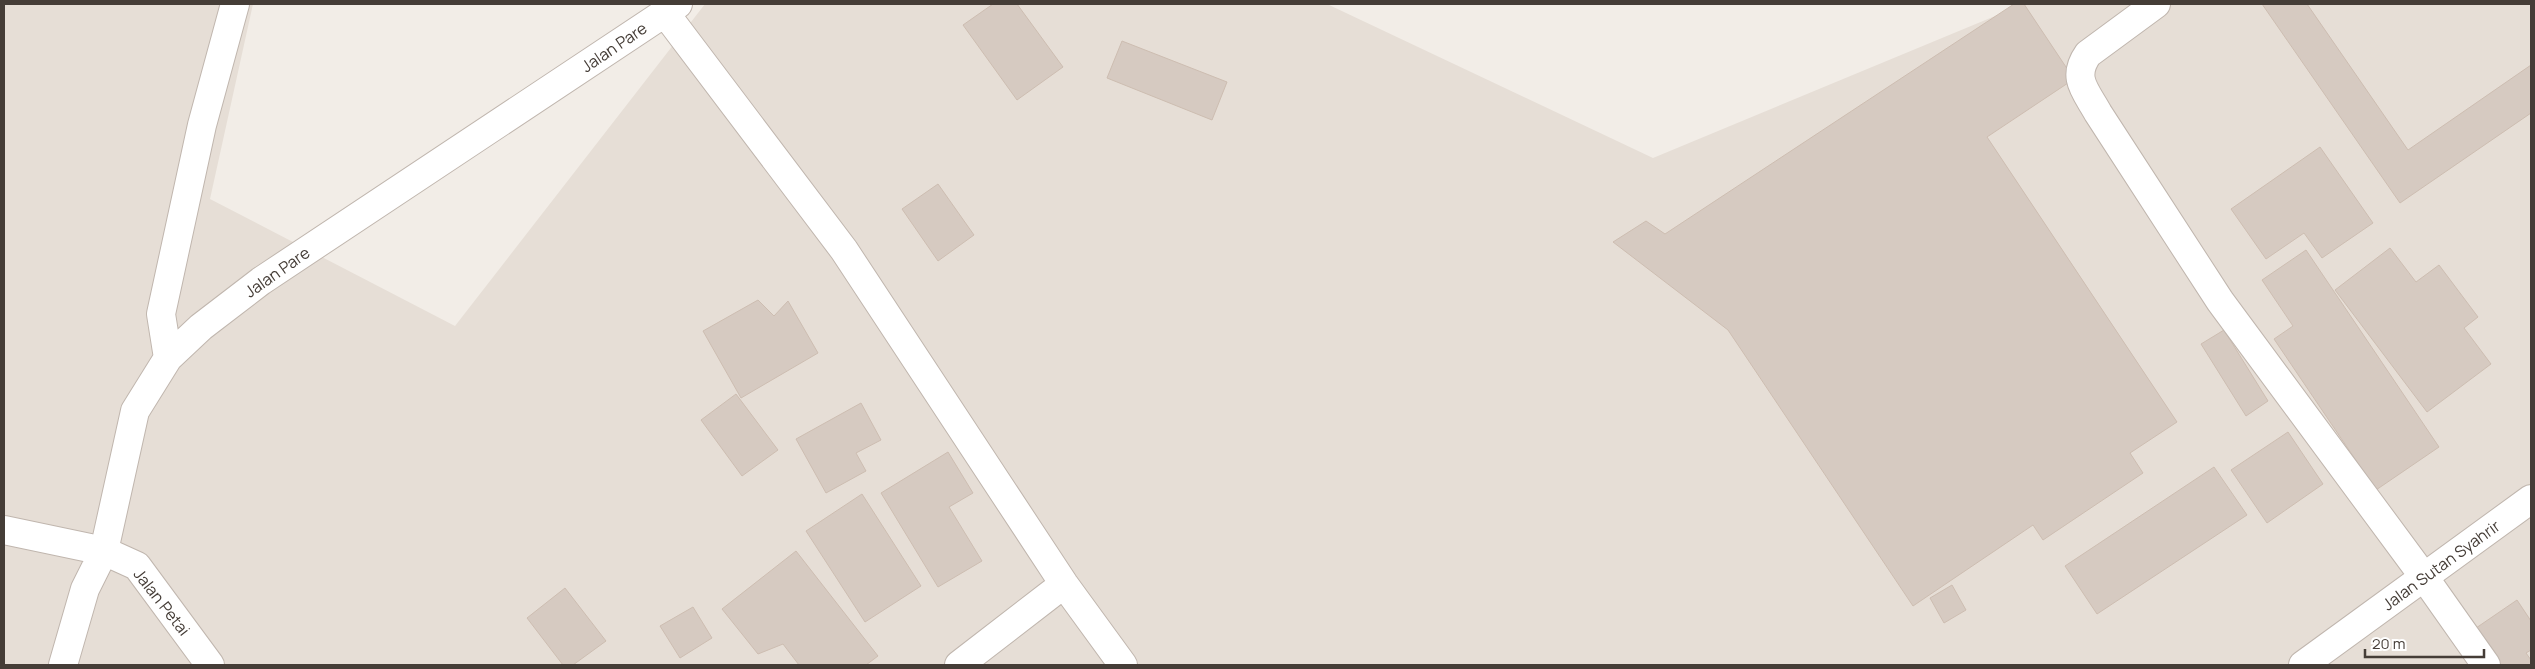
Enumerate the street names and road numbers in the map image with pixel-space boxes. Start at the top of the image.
street label: Jalan Pare [577,17,651,77]
street label: Jalan Pare [240,242,314,302]
street label: Jalan Sutan Syahrir [2378,515,2504,615]
street label: Jalan Petai [129,564,195,640]

